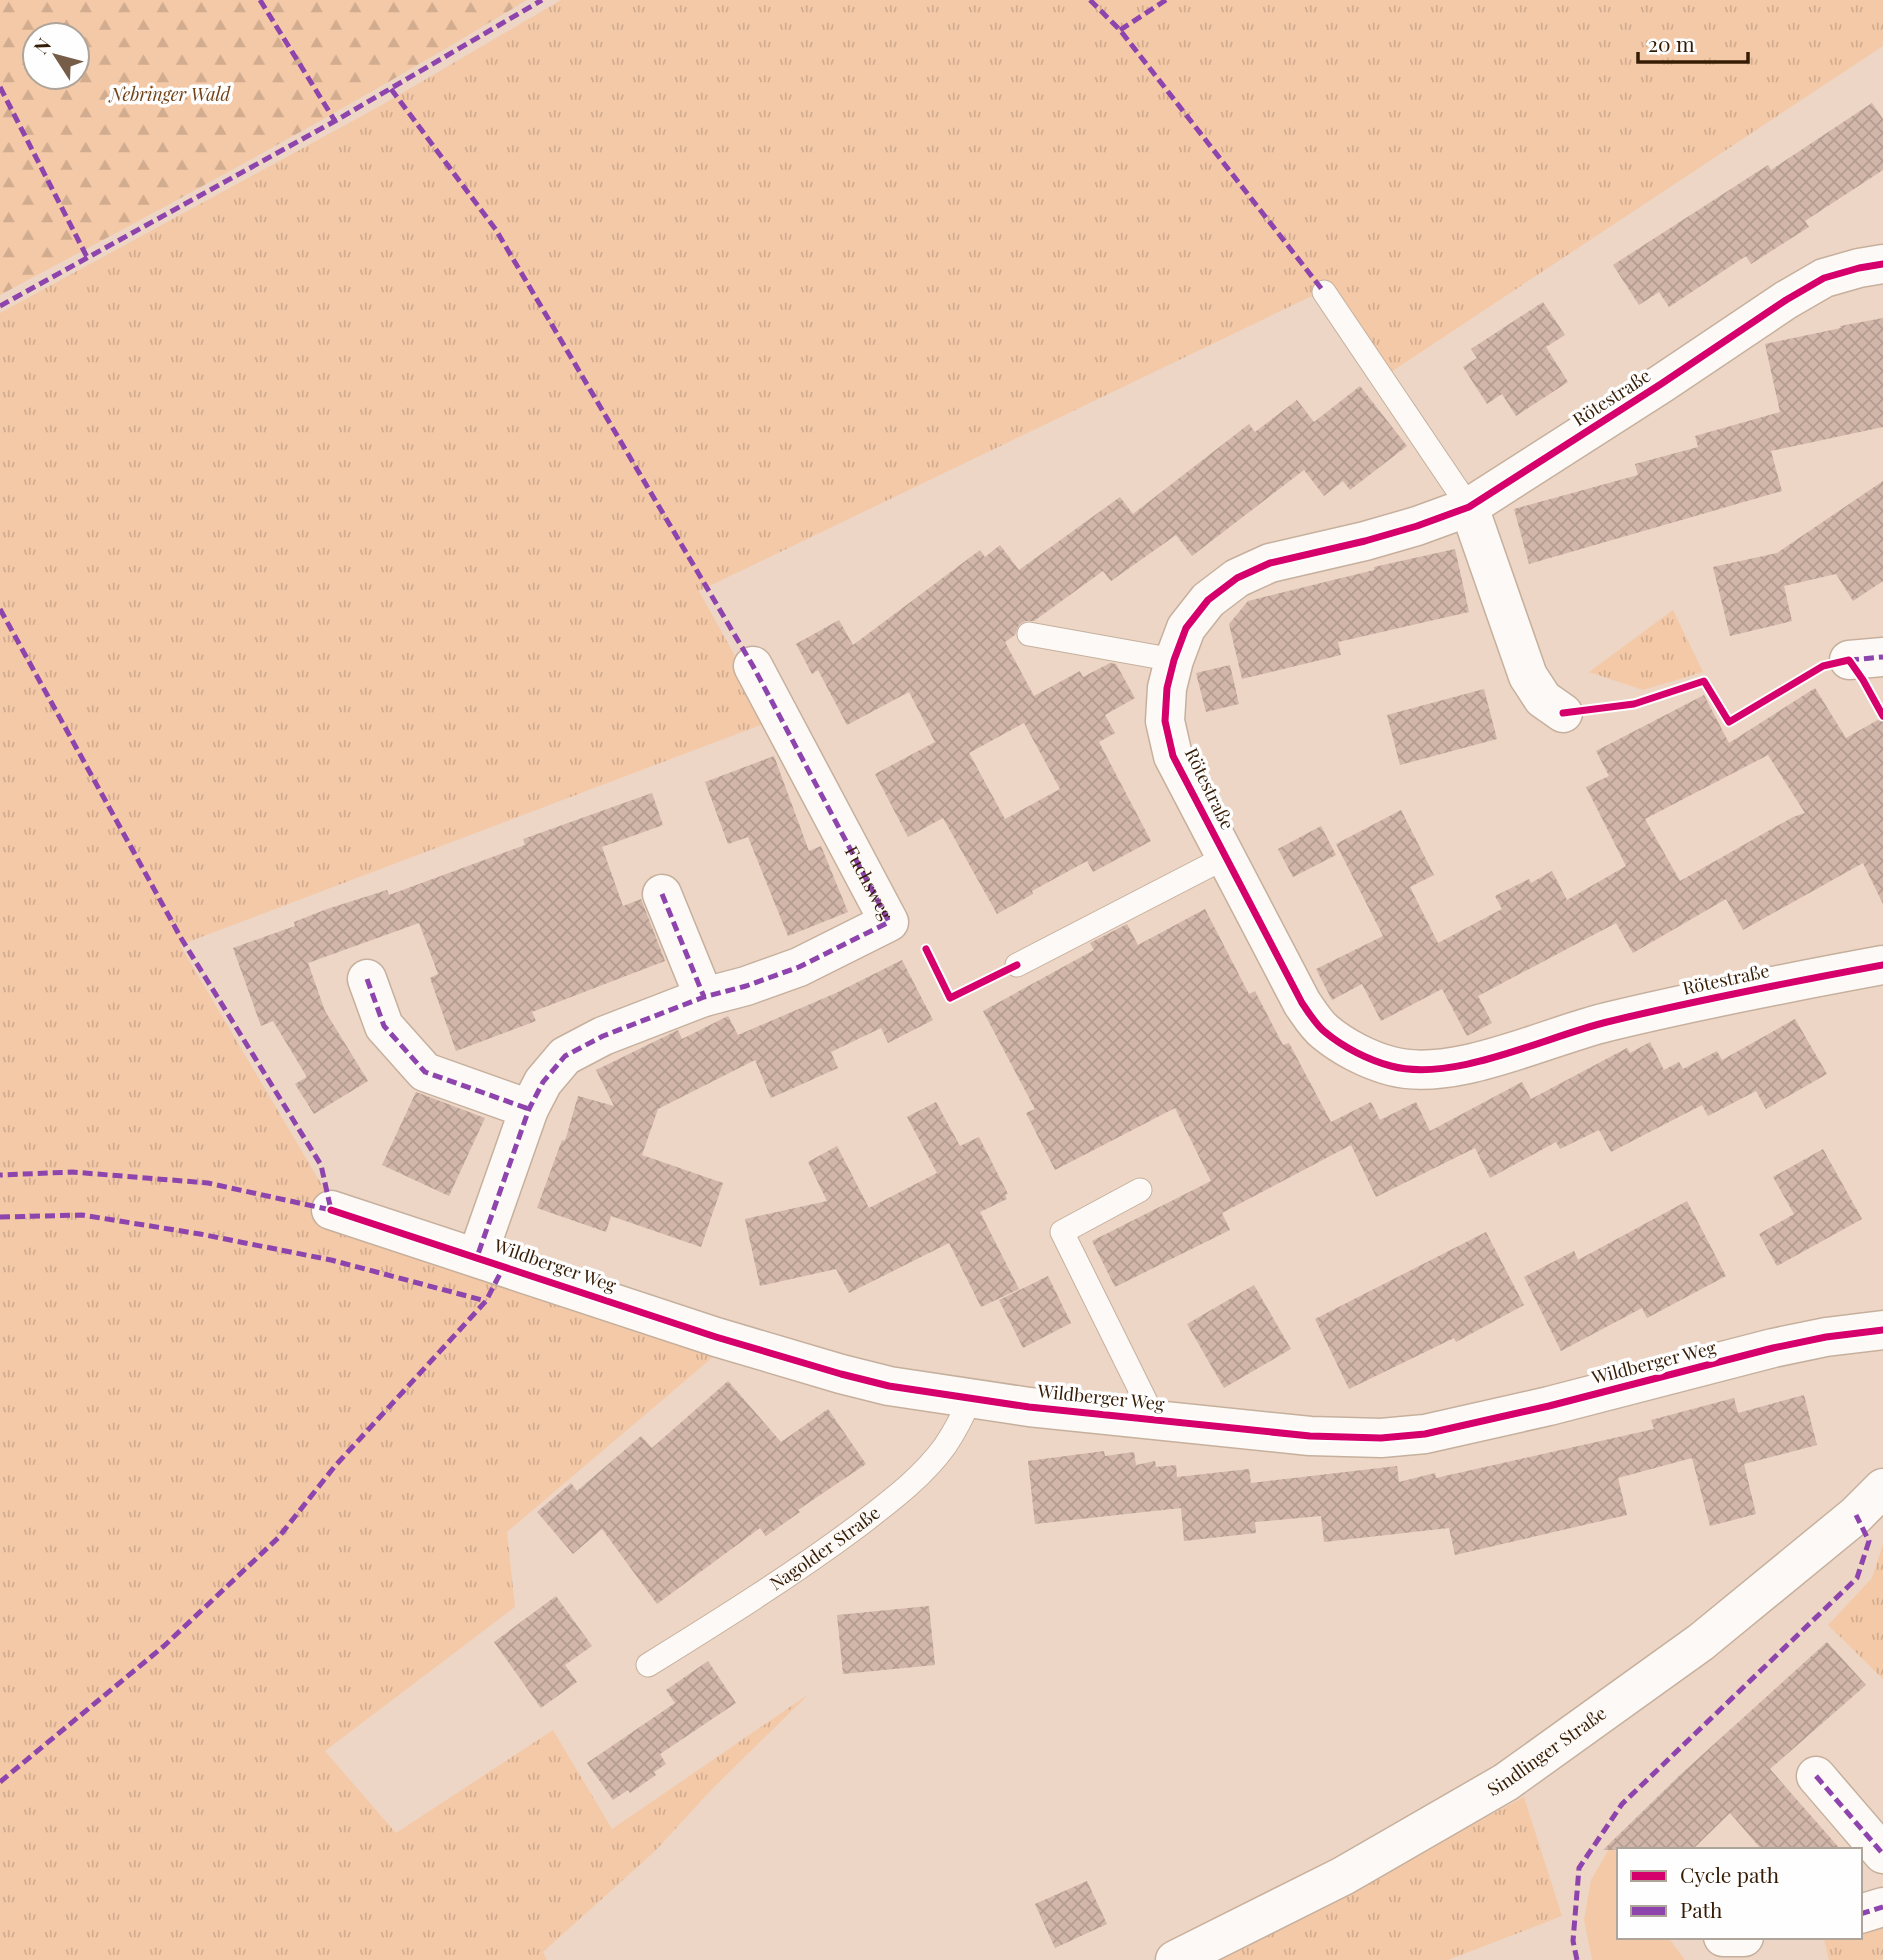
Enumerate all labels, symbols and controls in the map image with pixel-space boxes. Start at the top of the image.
north arrow [21,21,91,91]
scale bar [1638,21,1748,65]
text: 20 m [1648,29,1695,57]
text: N [27,32,56,59]
park label: Nebringer Wald [108,82,232,106]
street label: Rötestraße [1568,363,1655,431]
street label: Rötestraße [1180,744,1240,833]
street label: Fuchsweg [840,842,899,924]
street label: Rötestraße [1680,958,1771,1000]
street label: Wildberger Weg [490,1233,620,1297]
street label: Wildberger Weg [1588,1335,1719,1389]
street label: Wildberger Weg [1035,1378,1166,1416]
street label: Nagolder Straße [765,1501,884,1595]
street label: Sindlinger Straße [1483,1701,1611,1801]
legend [1617,1848,1862,1939]
text: Cycle path [1680,1860,1780,1888]
text: Path [1680,1895,1723,1923]

